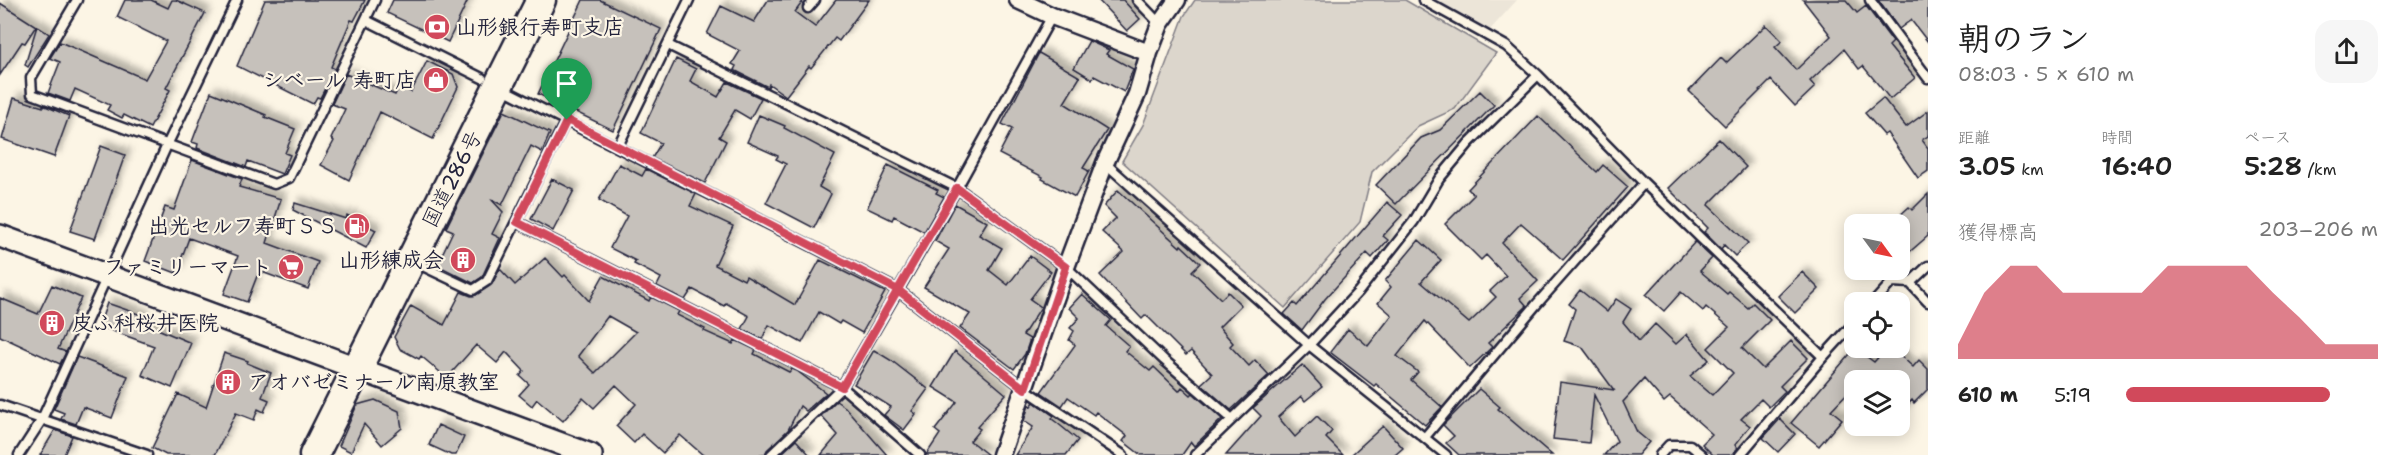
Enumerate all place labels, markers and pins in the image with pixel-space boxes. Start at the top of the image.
bank icon: 山形銀行寿町支店 [422,12,452,42]
place label: 山形銀行寿町支店 [456,13,624,41]
pin [541,58,592,120]
shop icon: シベール 寿町店 [421,65,451,95]
place label: シベール 寿町店 [263,66,416,94]
fuel station icon: 出光セルフ寿町ＳＳ [342,211,372,241]
place label: 出光セルフ寿町ＳＳ [148,212,338,240]
building icon: 山形練成会 [448,245,478,275]
place label: 山形練成会 [339,246,444,274]
supermarket icon: ファミリーマート [276,252,306,282]
place label: ファミリーマート [103,253,272,281]
building icon: 皮ふ科桜井医院 [37,308,67,338]
place label: 皮ふ科桜井医院 [72,309,219,337]
building icon: アオバゼミナール南原教室 [213,367,243,397]
place label: アオバゼミナール南原教室 [248,368,499,396]

